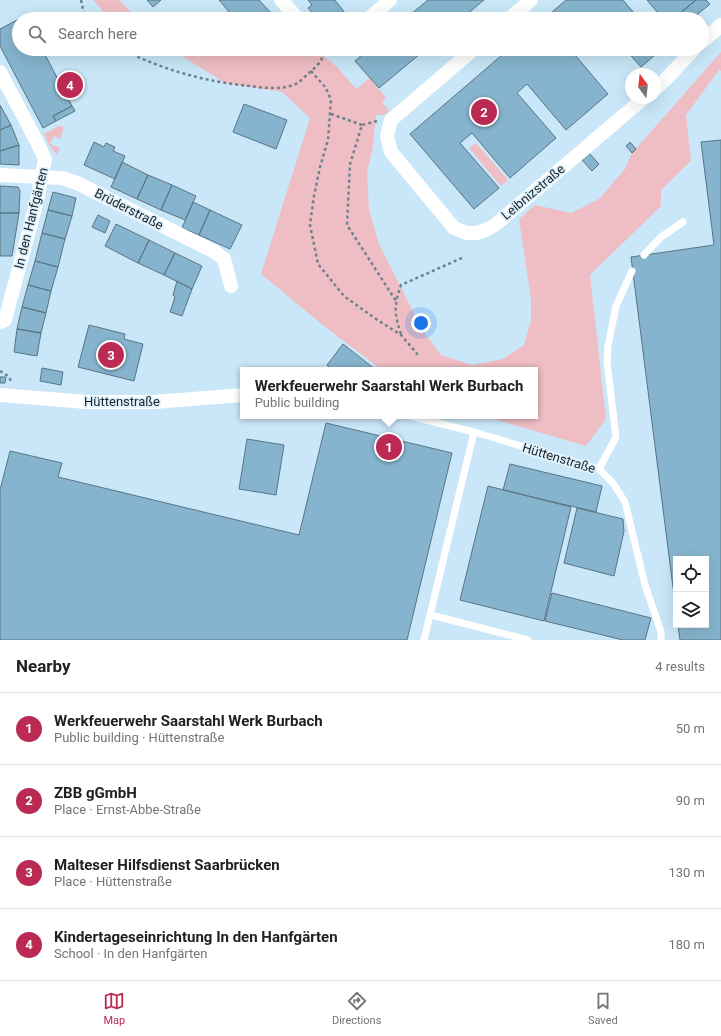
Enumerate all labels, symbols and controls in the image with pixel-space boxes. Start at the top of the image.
search box [12,12,709,56]
icon: search [26,23,48,45]
text: Search here [58,25,137,43]
north arrow [625,68,661,104]
pin: 4 [57,70,83,100]
pin: 2 [471,97,497,127]
street label: Leibnizstraße [498,161,568,223]
street label: In den Hanfgärten [11,166,51,270]
street label: Brüderstraße [92,185,166,233]
your location [411,313,431,333]
pin: 3 [98,340,124,370]
popup [240,367,538,419]
text: Werkfeuerwehr Saarstahl Werk Burbach [255,377,523,395]
street label: Hüttenstraße [84,394,160,409]
text: Public building [255,395,339,410]
pin: 1 [376,432,402,462]
street label: Hüttenstraße [521,440,598,476]
map controls [673,556,709,628]
button: locate [673,556,709,592]
button: layers [673,592,709,628]
text: Nearby [16,656,71,676]
text: 4 results [655,659,705,674]
text: Werkfeuerwehr Saarstahl Werk Burbach [54,712,323,730]
text: 1 [25,721,33,736]
text: 50 m [676,721,705,736]
text: Public building · Hüttenstraße [54,730,224,745]
text: ZBB gGmbH [54,784,137,802]
text: 2 [25,793,33,808]
text: 90 m [676,793,705,808]
text: Place · Ernst-Abbe-Straße [54,802,201,817]
text: Malteser Hilfsdienst Saarbrücken [54,856,280,874]
text: 3 [25,865,33,880]
text: 130 m [668,865,705,880]
text: Place · Hüttenstraße [54,874,172,889]
text: Kindertageseinrichtung In den Hanfgärten [54,928,338,946]
text: 4 [25,937,33,952]
text: 180 m [668,937,705,952]
text: School · In den Hanfgärten [54,946,207,961]
tab: Map [103,990,125,1027]
tab: Directions [332,990,381,1027]
tab: Saved [588,990,618,1027]

